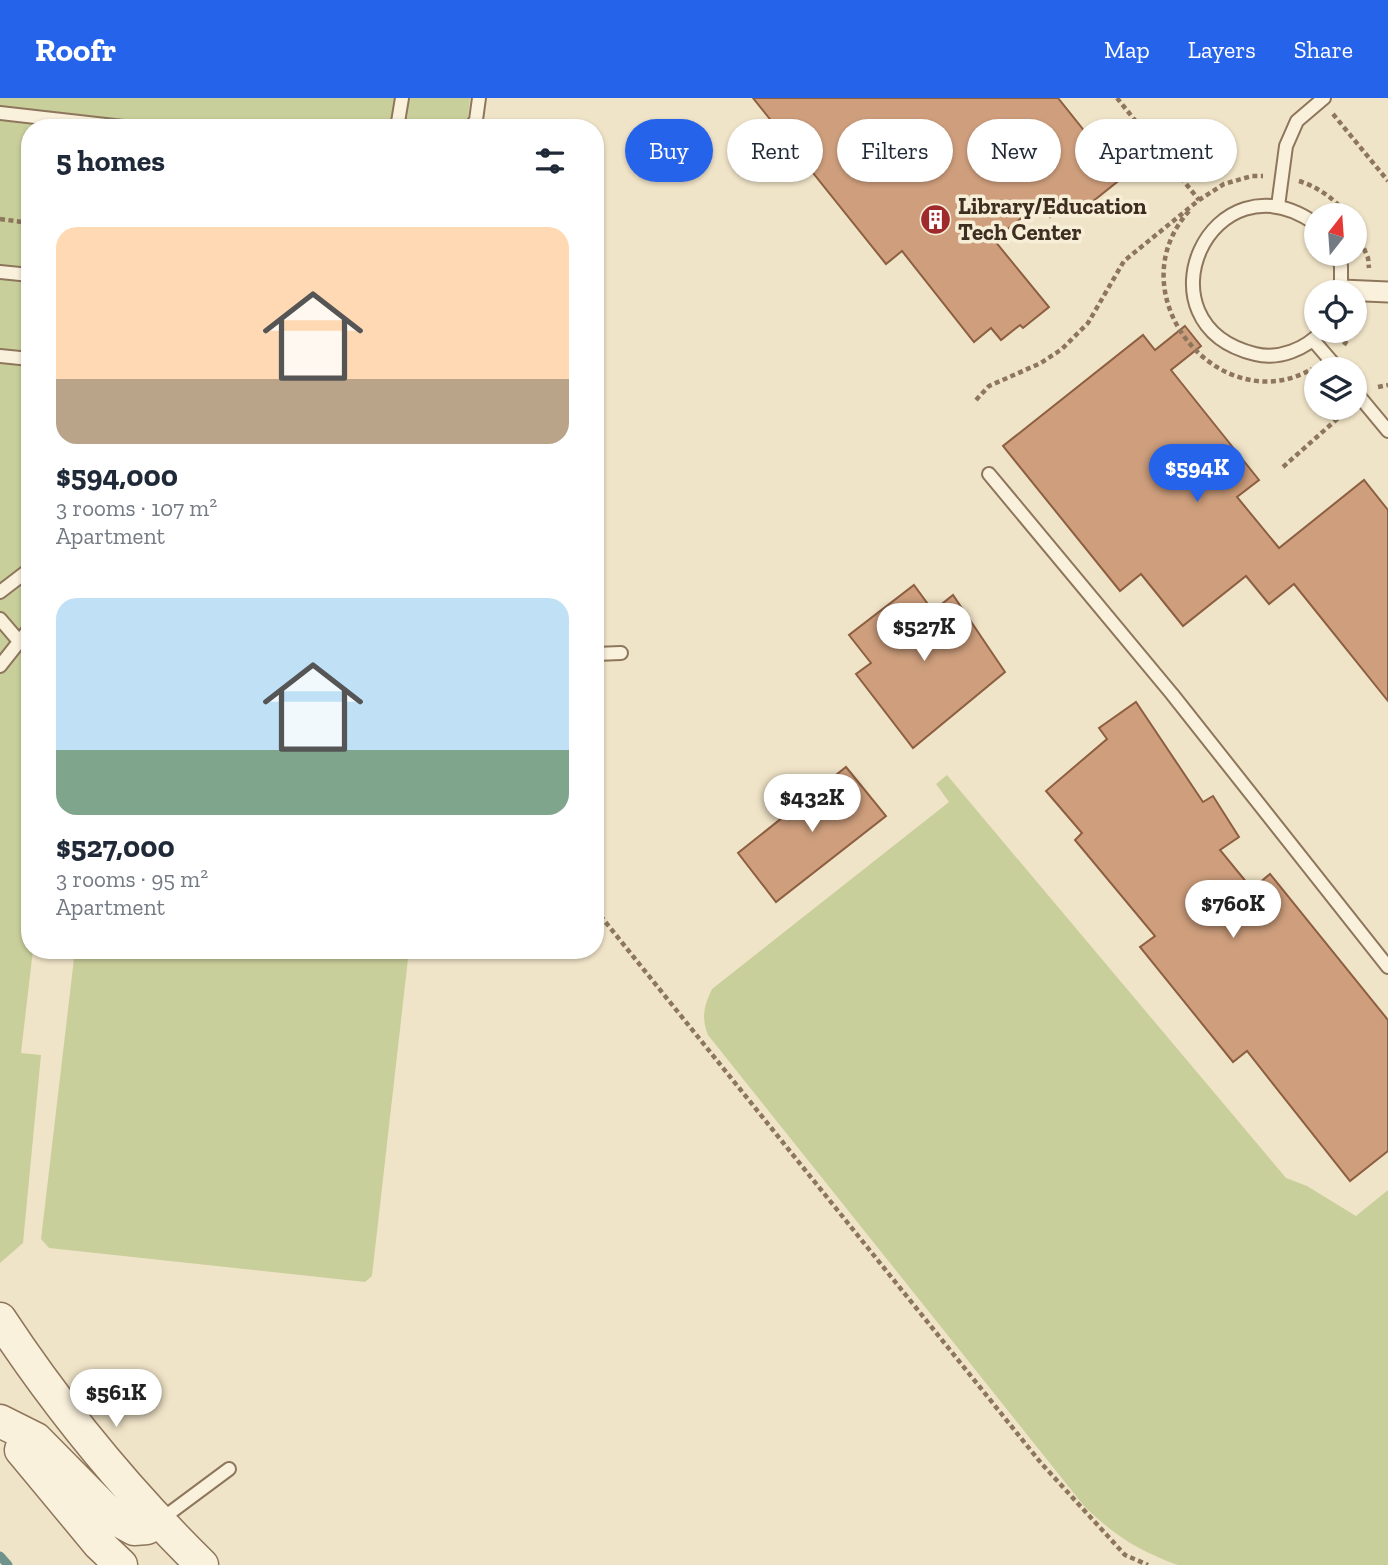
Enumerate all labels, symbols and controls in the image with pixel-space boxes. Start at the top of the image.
text: Roofr [35,30,116,69]
text: Map [1104,35,1150,64]
text: Layers [1188,35,1256,64]
text: Share [1294,35,1353,64]
chip: Buy [625,119,713,182]
chip: Rent [727,119,823,182]
chip: Filters [837,119,953,182]
chip: New [967,119,1061,182]
chip: Apartment [1075,119,1237,182]
icon: filters [531,142,569,180]
text: 5 homes [56,143,165,179]
place label: Library/Education Tech Center [958,192,1147,246]
building icon: Library/Education Tech Center [918,202,952,236]
north arrow [1304,203,1367,266]
map controls [1304,203,1367,420]
icon: home [250,273,376,399]
button: locate [1304,280,1367,343]
button: layers [1304,357,1367,420]
pin: $594K [1148,444,1246,504]
text: $594K [1165,453,1229,481]
text: $594,000 [56,458,178,494]
text: 3 rooms · 107 m² [56,494,217,522]
text: Apartment [56,522,165,550]
pin: $527K [875,603,973,663]
text: $527K [893,612,955,640]
icon: home [250,644,376,770]
pin: $432K [763,774,861,834]
text: $432K [780,783,844,811]
text: $527,000 [56,829,175,865]
text: 3 rooms · 95 m² [56,865,208,893]
pin: $760K [1184,880,1282,940]
text: $760K [1201,889,1265,917]
text: Apartment [56,893,165,921]
pin: $561K [67,1370,165,1429]
text: $561K [86,1378,146,1406]

